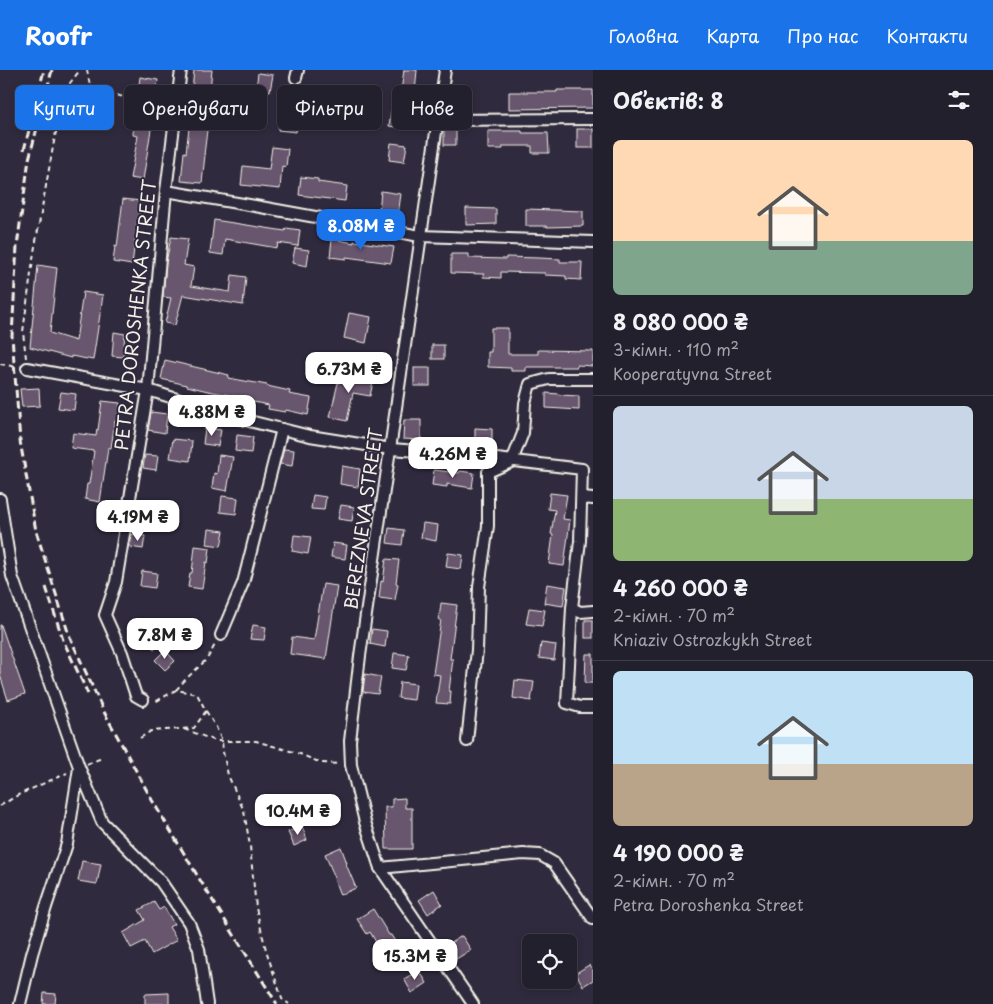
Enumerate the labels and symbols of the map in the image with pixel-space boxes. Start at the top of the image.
street label: PETRA DOROSHENKA STREET [107,177,162,452]
pin: 8.08M ₴ [315,208,407,251]
pin: 6.73M ₴ [303,352,395,394]
pin: 4.88M ₴ [166,394,258,437]
street label: BEREZNEVA STREET [336,425,389,611]
pin: 4.26M ₴ [407,436,499,479]
pin: 4.19M ₴ [92,500,184,542]
pin: 7.8M ₴ [124,618,206,660]
pin: 10.4M ₴ [252,794,344,836]
pin: 15.3M ₴ [369,938,461,981]

